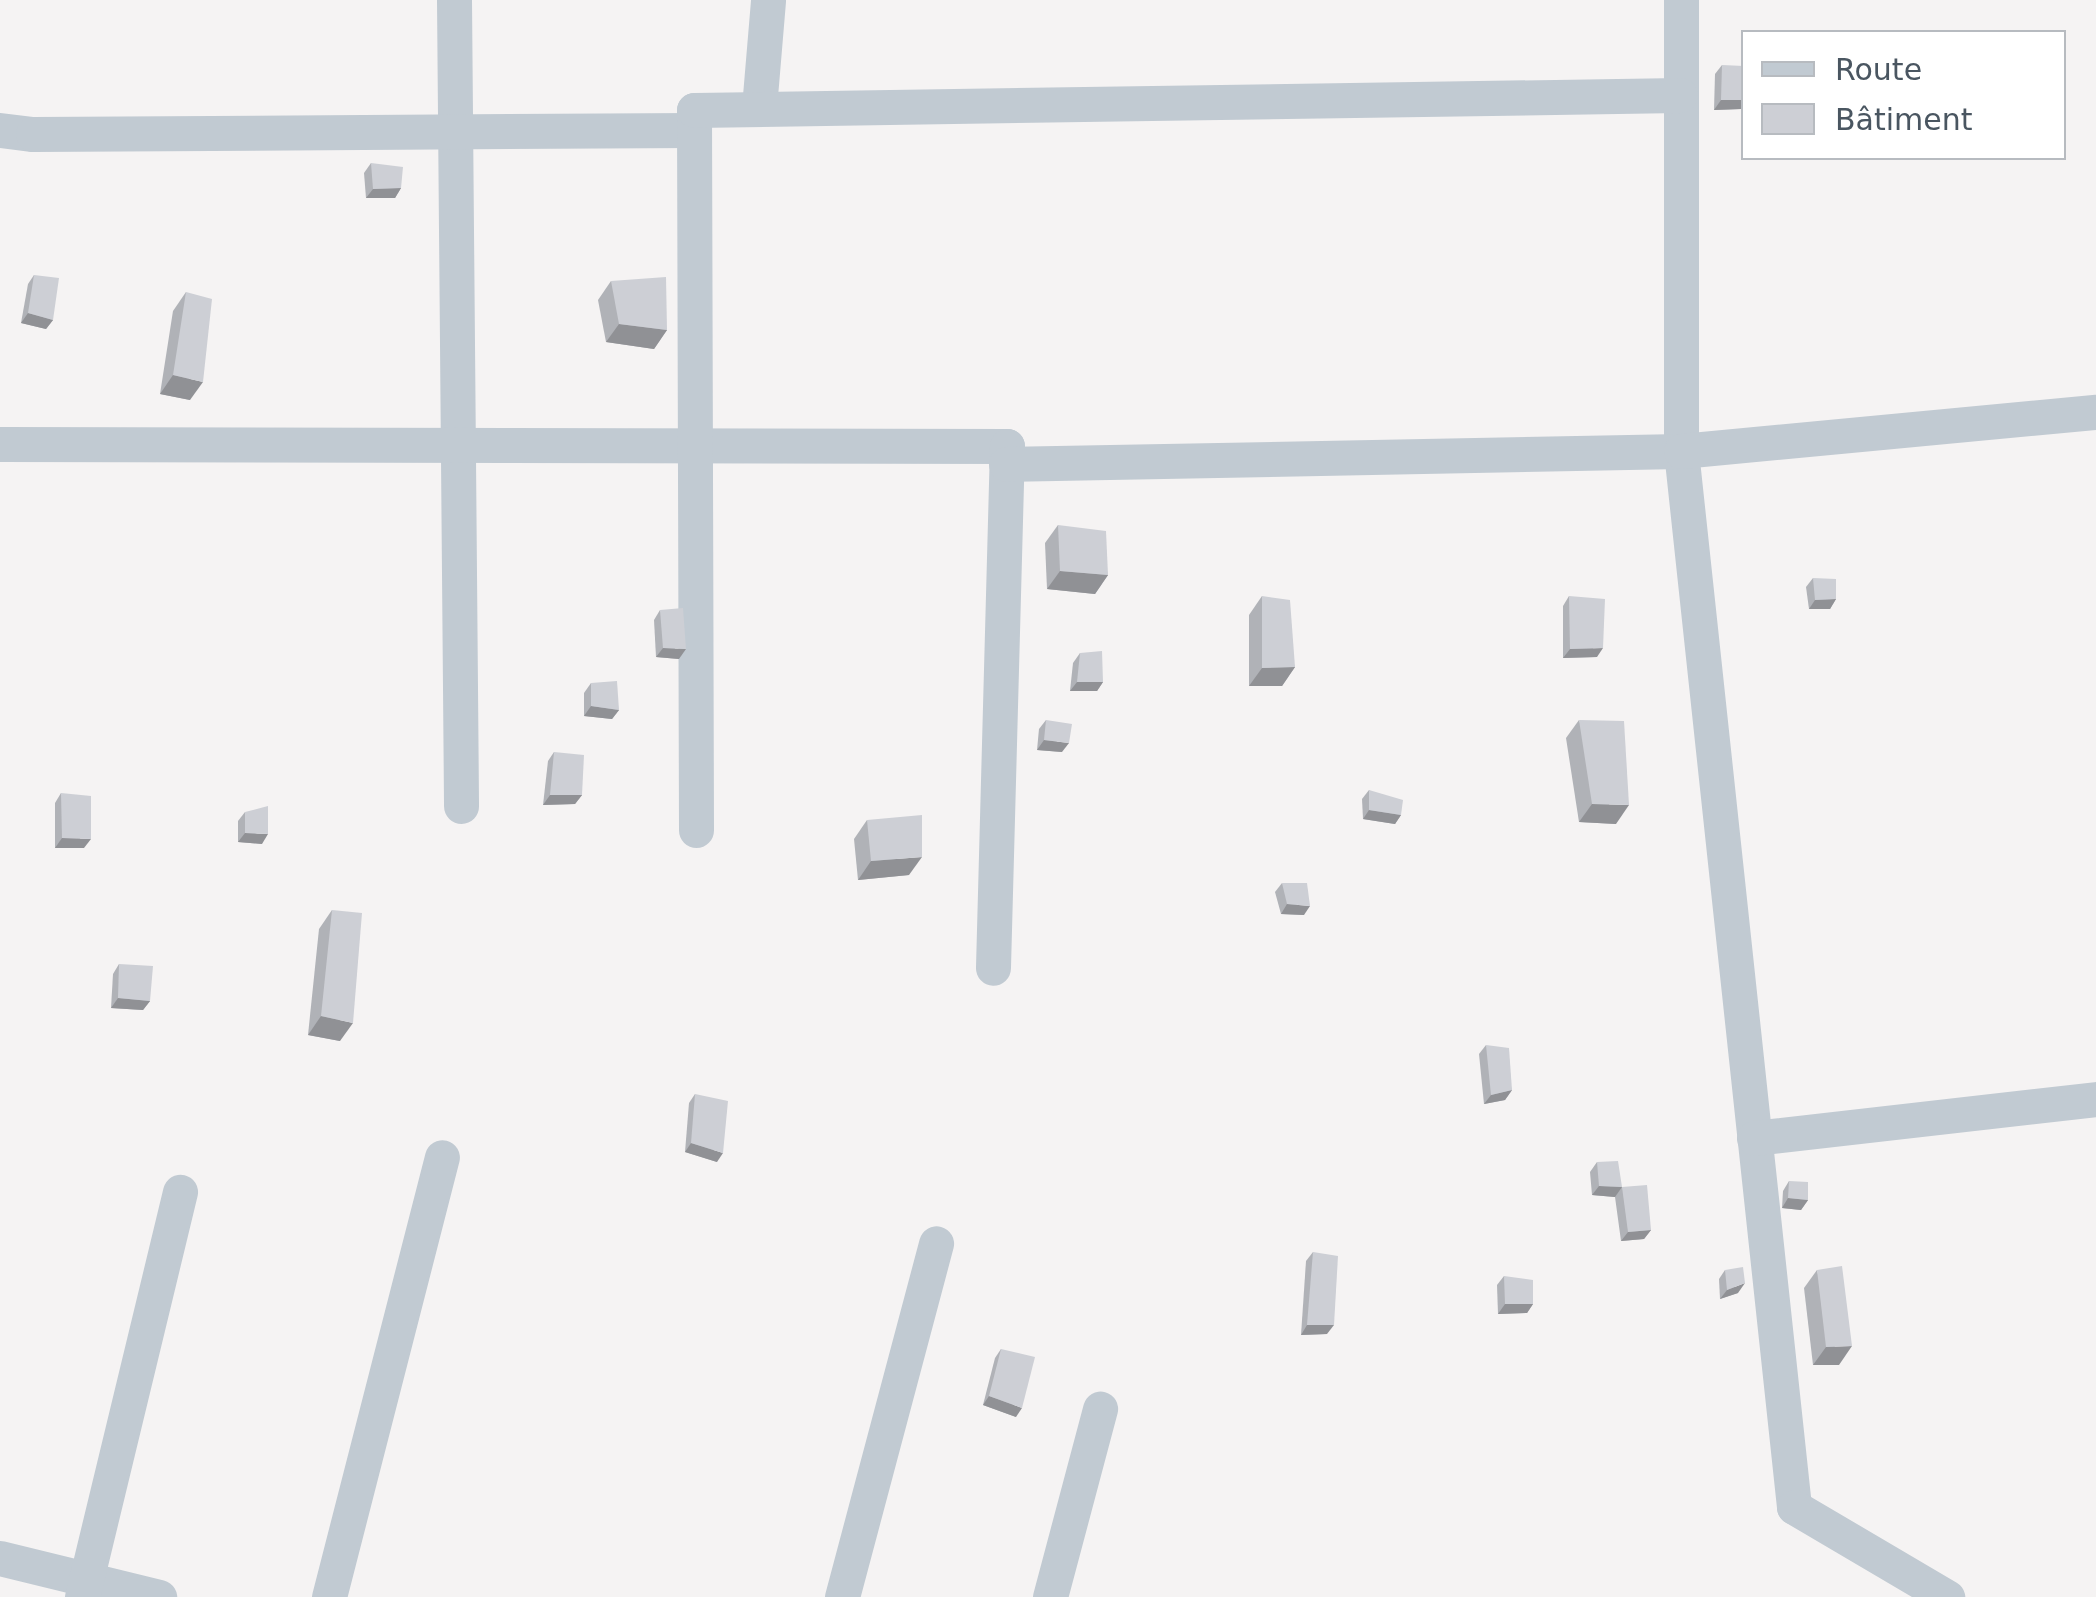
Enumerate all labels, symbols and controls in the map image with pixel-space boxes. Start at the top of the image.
legend [1741,30,2066,160]
text: Route [1835,52,1922,87]
text: Bâtiment [1835,102,1973,137]

